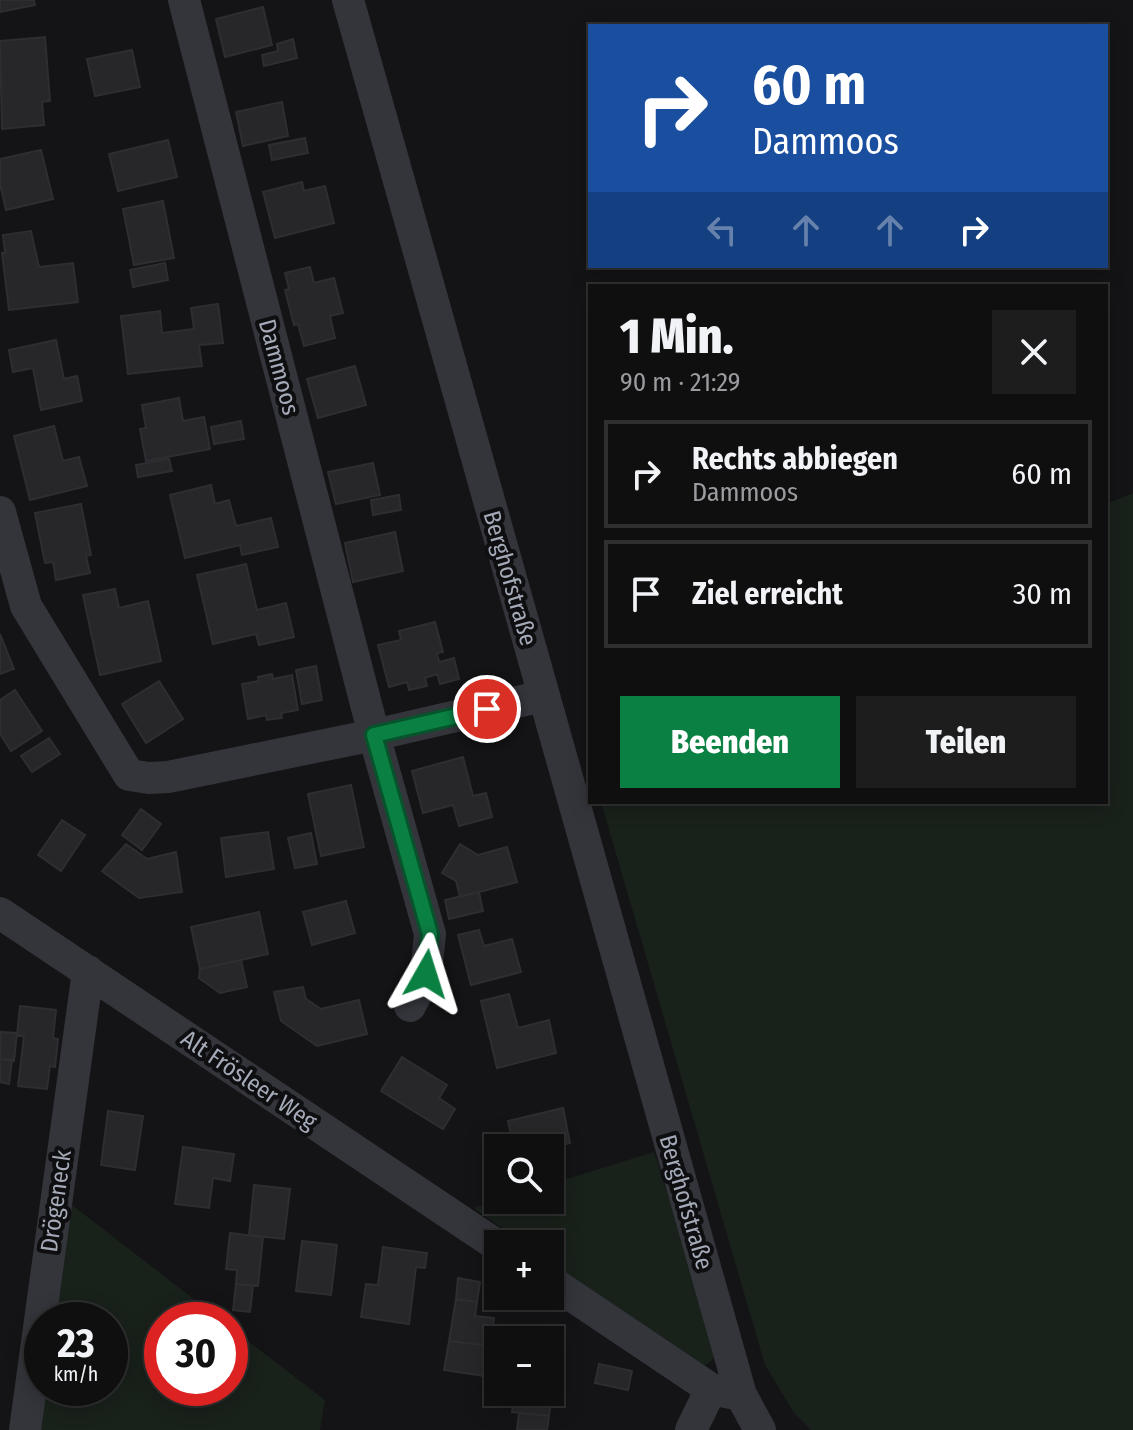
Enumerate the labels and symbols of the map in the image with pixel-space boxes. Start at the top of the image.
street label: Dammoos [253,316,305,418]
street label: Berghofstraße [477,507,543,649]
pin [453,675,521,743]
position arrow [384,932,468,1016]
street label: Alt Frösleer Weg [176,1024,323,1136]
street label: Berghofstraße [653,1131,719,1273]
street label: Drögeneck [35,1147,77,1254]
speed limit sign: 30 [144,1302,248,1406]

